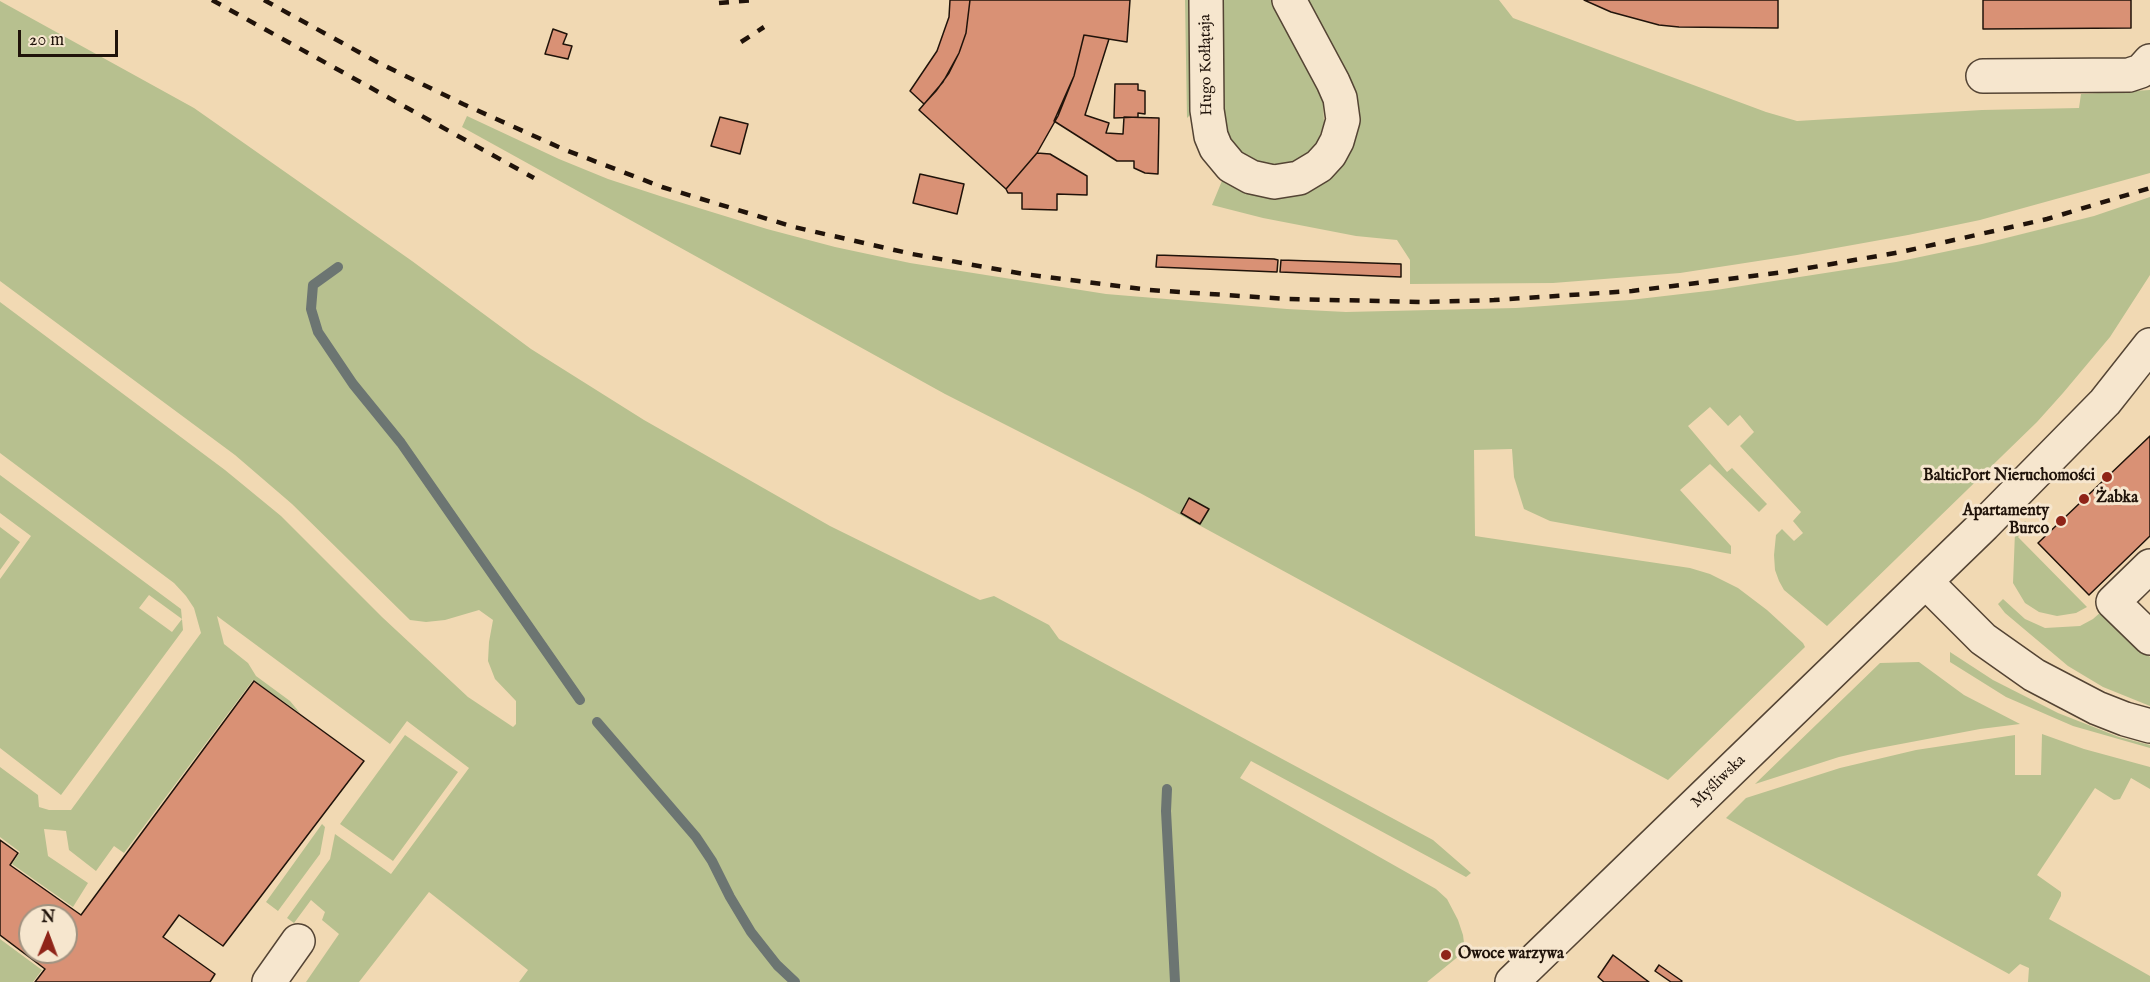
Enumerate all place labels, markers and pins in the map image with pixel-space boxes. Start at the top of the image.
place label: BalticPort Nieruchomości [1923,467,2095,487]
marker: BalticPort Nieruchomości [2100,470,2114,484]
place label: Żabka [2096,489,2138,509]
marker: Żabka [2077,492,2091,506]
place label: Apartamenty Burco [1963,502,2049,540]
marker: Apartamenty Burco [2054,514,2068,528]
place label: Owoce warzywa [1458,945,1564,965]
marker: Owoce warzywa [1439,948,1453,962]

